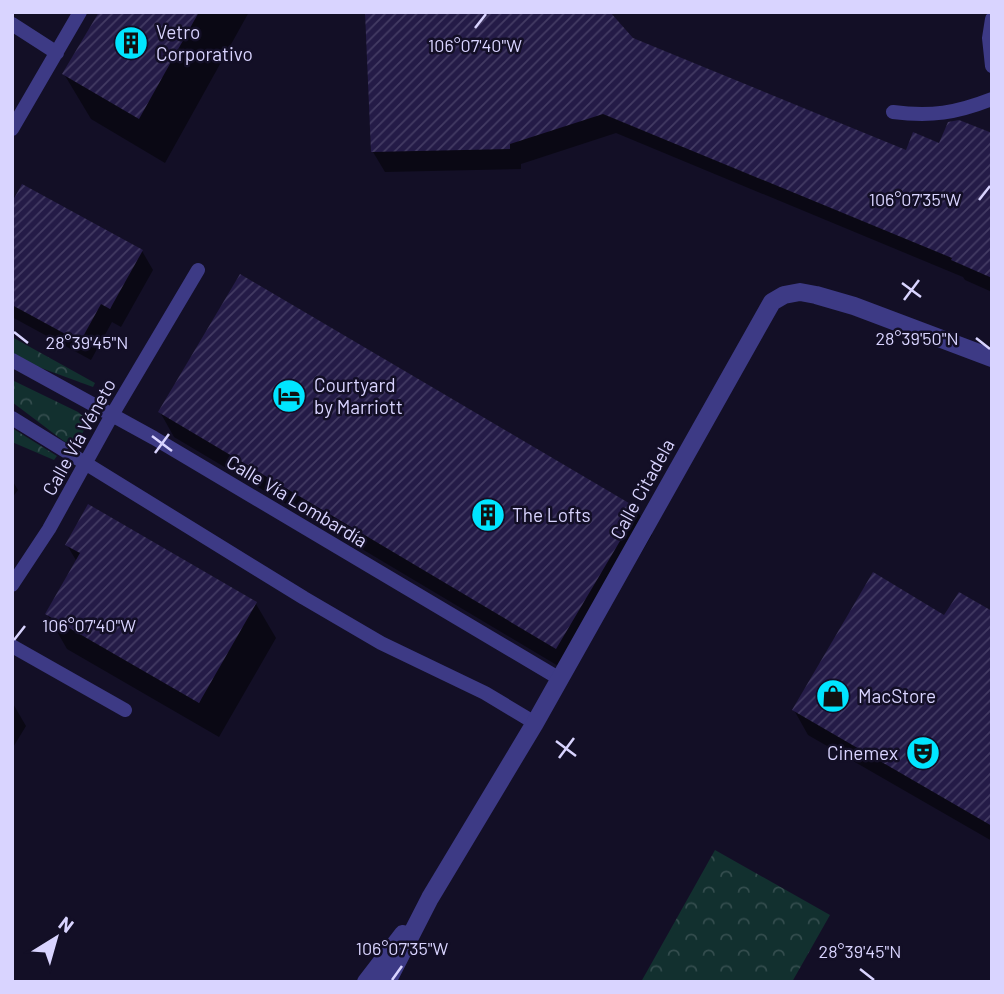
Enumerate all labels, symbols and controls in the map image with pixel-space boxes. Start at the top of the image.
place label: Vetro Corporativo [156,20,253,65]
building icon: Vetro Corporativo [112,24,150,62]
text: 106°07'40"W [428,34,522,56]
text: 106°07'35"W [869,188,962,210]
text: 28°39'50"N [875,327,959,349]
text: 28°39'45"N [46,331,128,353]
place label: Courtyard by Marriott [314,373,403,418]
street label: Calle Vía Véneto [37,374,120,499]
hotel icon: Courtyard by Marriott [270,377,308,415]
street label: Calle Citadela [605,434,679,543]
street label: Calle Vía Lombardía [223,449,372,552]
building icon: The Lofts [469,496,507,534]
place label: The Lofts [512,503,591,526]
text: 106°07'40"W [42,614,136,636]
shop icon: MacStore [814,677,852,715]
place label: MacStore [858,684,936,707]
theatre icon: Cinemex [904,734,942,772]
place label: Cinemex [827,741,898,764]
north arrow [21,903,91,973]
text: N [55,911,79,937]
text: 106°07'35"W [356,937,449,959]
text: 28°39'45"N [819,940,901,962]

